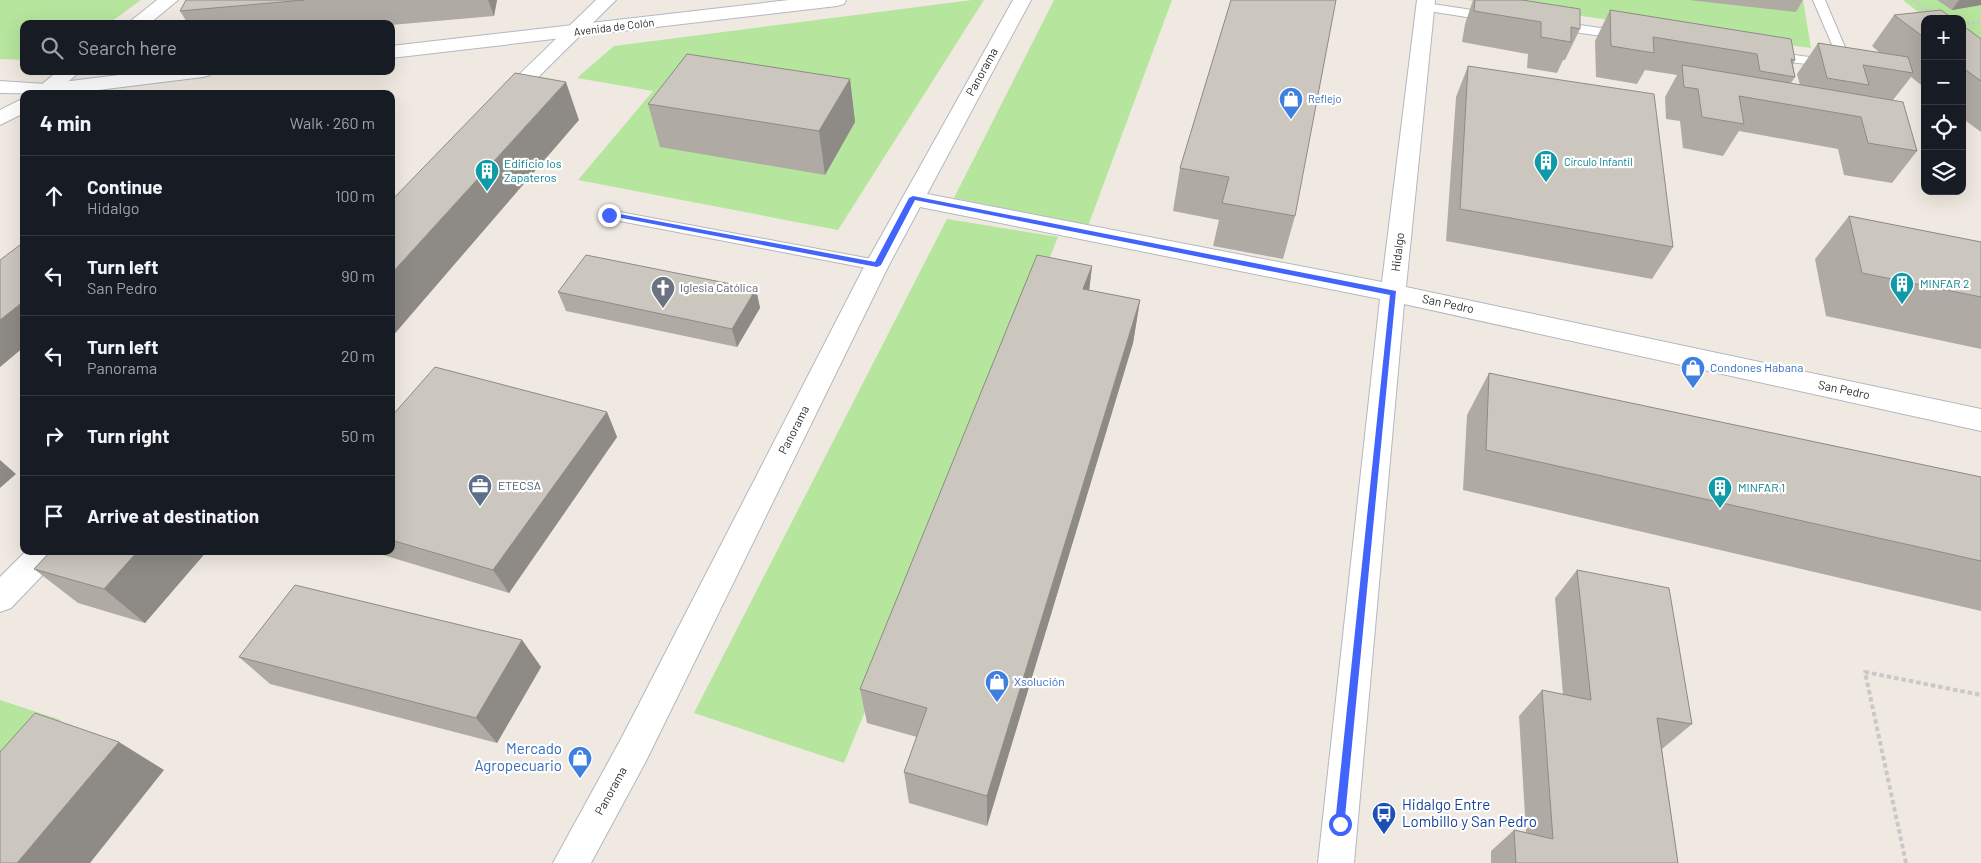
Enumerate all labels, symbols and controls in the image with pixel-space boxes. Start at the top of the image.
street label: Avenida de Colón [573,15,655,38]
map controls [1921,15,1966,195]
button: + [1921,15,1966,60]
search box [20,20,395,75]
icon: search [38,34,66,62]
text: Search here [78,36,177,59]
street label: Panorama [962,45,1000,98]
button: − [1921,60,1966,105]
shop icon: Reflejo [1278,86,1304,120]
place label: Reflejo [1308,92,1342,105]
button: locate [1921,105,1966,150]
text: 4 min [40,110,91,135]
text: Walk · 260 m [290,113,375,132]
building icon: Círculo Infantil [1533,149,1559,183]
button: layers [1921,150,1966,195]
place label: Círculo Infantil [1564,155,1633,168]
place label: Edificio los Zapateros [504,156,562,184]
building icon: Edificio los Zapateros [474,158,500,192]
text: Continue [87,175,163,198]
icon: ahead [40,182,68,210]
text: 100 m [335,186,375,205]
text: Hidalgo [87,198,139,217]
route end [598,204,621,227]
street label: Hidalgo [1388,232,1406,272]
text: Turn left [87,255,158,278]
icon: left [40,262,68,290]
text: 90 m [341,266,375,285]
building icon: MINFAR 2 [1889,271,1915,305]
church icon: Iglesia Católica [650,275,676,309]
place label: MINFAR 2 [1920,276,1969,290]
text: San Pedro [87,278,157,297]
place label: Iglesia Católica [680,280,758,294]
street label: San Pedro [1421,291,1475,315]
text: Turn left [87,335,158,358]
icon: left [40,342,68,370]
text: 20 m [341,346,375,365]
shop icon: Condones Habana [1680,355,1706,389]
text: Panorama [87,358,157,377]
place label: Condones Habana [1710,360,1803,374]
street label: San Pedro [1817,377,1871,401]
street label: Panorama [775,403,811,456]
icon: right [40,422,68,450]
text: Turn right [87,424,169,447]
text: 50 m [341,426,375,445]
office icon: ETECSA [467,473,493,507]
building icon: MINFAR 1 [1707,475,1733,509]
place label: ETECSA [498,478,541,492]
place label: MINFAR 1 [1738,480,1785,494]
icon: arrive [40,502,68,530]
text: Arrive at destination [87,504,259,527]
shop icon: Xsolución [984,669,1010,703]
place label: Xsolución [1014,674,1065,688]
place label: Mercado Agropecuario [474,739,562,774]
shop icon: Mercado Agropecuario [567,745,593,779]
street label: Panorama [591,764,629,817]
place label: Hidalgo Entre Lombillo y San Pedro [1402,795,1537,830]
bus stop icon: Hidalgo Entre Lombillo y San Pedro [1371,801,1397,835]
route start [1329,813,1352,836]

